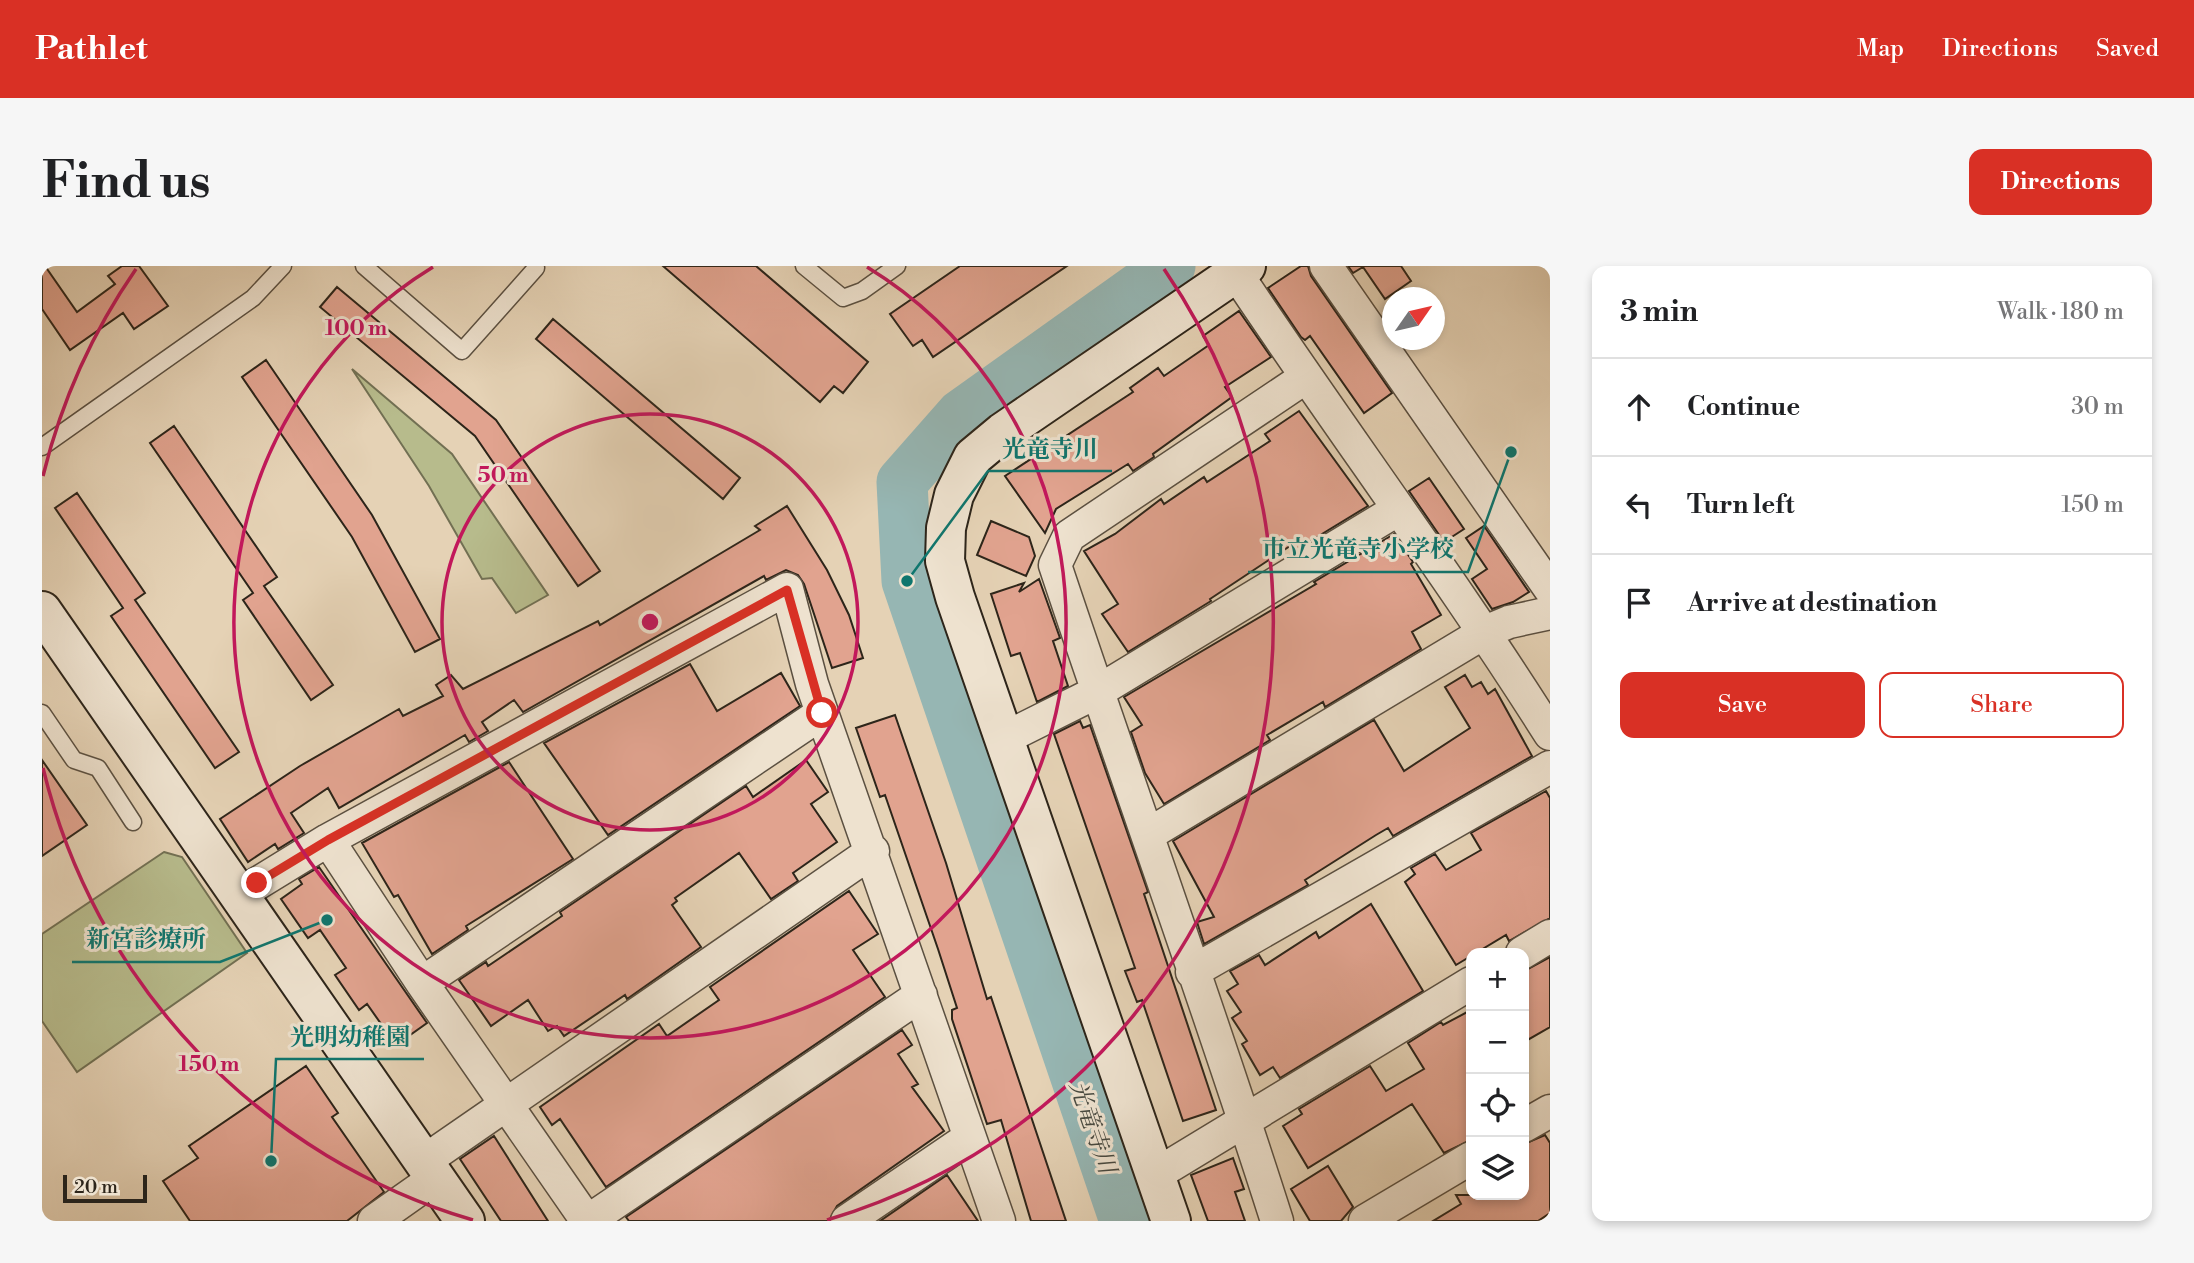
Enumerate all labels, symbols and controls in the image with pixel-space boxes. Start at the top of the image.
text: Pathlet [35,29,148,70]
text: Map [1857,34,1904,64]
text: Directions [1942,34,2058,64]
text: Saved [2096,34,2159,64]
button: Directions [1969,149,2152,215]
text: Find us [42,152,211,213]
north arrow [1382,287,1445,350]
text: 3 min [1620,293,1698,331]
text: Walk · 180 m [1997,298,2124,326]
text: 100 m [325,316,387,342]
icon: ahead [1620,388,1658,426]
text: Continue [1687,391,1800,423]
text: 30 m [2071,393,2124,421]
callout: 光竜寺川 [988,426,1112,471]
text: 光竜寺川 [1002,435,1098,465]
text: 50 m [478,463,528,489]
icon: left [1620,486,1658,524]
text: Turn left [1687,489,1795,521]
text: 150 m [2061,491,2124,519]
callout: 市立光竜寺小学校 [1248,527,1468,572]
text: 市立光竜寺小学校 [1262,535,1454,565]
icon: arrive [1620,584,1658,622]
text: Arrive at destination [1687,587,1937,619]
centre of rings [638,610,662,634]
button: Save [1620,672,1865,738]
button: Share [1879,672,2124,738]
route start [806,697,837,728]
route end [241,867,272,898]
callout: 新宮診療所 [72,917,220,962]
text: 新宮診療所 [86,925,206,955]
map controls [1466,948,1529,1200]
button: + [1466,948,1529,1011]
button: − [1466,1011,1529,1074]
callout: 光明幼稚園 [276,1014,424,1059]
text: 光明幼稚園 [290,1023,410,1053]
text: 150 m [179,1052,239,1078]
button: locate [1466,1074,1529,1137]
water label: 光竜寺川 [1062,1077,1123,1180]
button: layers [1466,1137,1529,1200]
scale bar [63,1172,147,1204]
text: 20 m [74,1175,118,1199]

